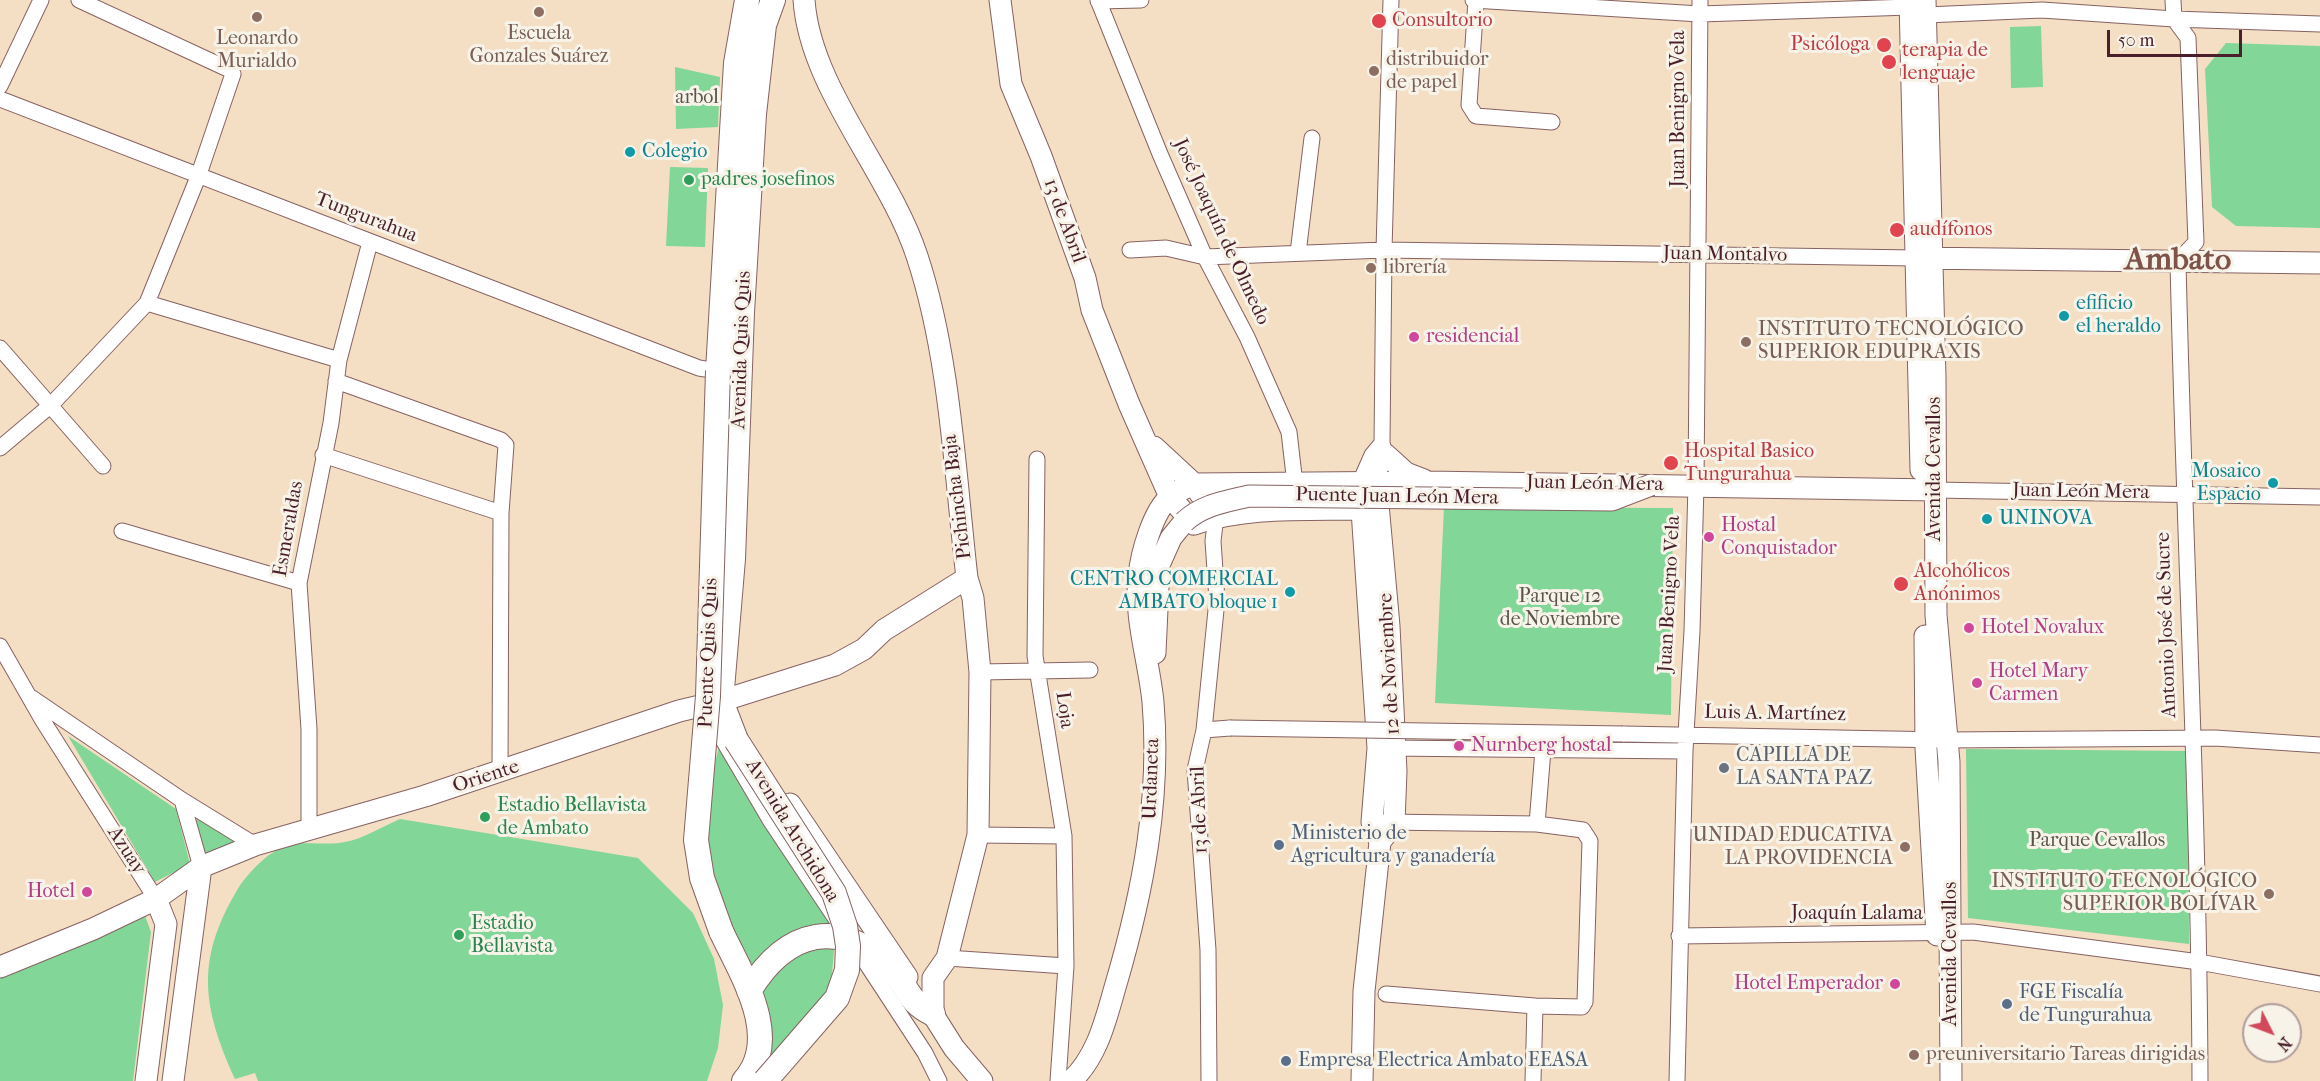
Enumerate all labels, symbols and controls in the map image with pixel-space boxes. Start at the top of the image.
marker: Escuela Gonzales Suárez [532,5,546,19]
place label: Consultorio [1392,9,1493,33]
marker: Leonardo Murialdo [250,10,264,24]
marker: Consultorio [1370,12,1388,30]
scale bar [2110,18,2245,56]
place label: Escuela Gonzales Suárez [470,22,608,69]
place label: Leonardo Murialdo [216,27,298,74]
street label: Juan Benigno Vela [1667,30,1691,188]
text: 50 m [2118,30,2154,51]
place label: Psicóloga [1791,33,1870,57]
marker: Psicóloga [1875,36,1893,54]
place label: terapia de lenguaje [1902,39,1988,86]
place label: distribuidor de papel [1386,48,1488,95]
marker: terapia de lenguaje [1880,53,1898,71]
marker: distribuidor de papel [1367,64,1381,78]
park label: arbol [675,86,719,110]
street label: José Joaquín de Olmedo [1167,135,1275,329]
place label: Colegio [642,140,707,164]
marker: Colegio [623,145,637,159]
place label: padres josefinos [701,168,835,192]
marker: padres josefinos [682,173,696,187]
street label: 13 de Abril [1038,176,1090,266]
street label: Tungurahua [311,188,421,248]
place label: audífonos [1910,218,1992,242]
marker: audífonos [1888,221,1906,239]
street label: Juan Montalvo [1663,242,1787,268]
district label: Ambato [2125,242,2231,280]
place label: librería [1383,256,1447,280]
marker: librería [1364,261,1378,275]
street label: Avenida Quis Quis [727,271,757,429]
place label: efificio el heraldo [2076,292,2161,339]
marker: efificio el heraldo [2057,309,2071,323]
place label: INSTITUTO TECNOLÓGICO SUPERIOR EDUPRAXIS [1758,318,2024,365]
place label: residencial [1426,325,1519,349]
marker: residencial [1407,330,1421,344]
marker: INSTITUTO TECNOLÓGICO SUPERIOR EDUPRAXIS [1739,335,1753,349]
street label: Avenida Cevallos [1923,397,1947,541]
street label: Pichincha Baja [938,433,978,561]
place label: Hospital Basico Tungurahua [1684,440,1814,487]
marker: Hospital Basico Tungurahua [1662,454,1680,472]
place label: Mosaico Espacio [2191,460,2261,507]
street label: Juan León Mera [1526,471,1664,497]
marker: Mosaico Espacio [2266,476,2280,490]
street label: Esmeraldas [269,479,309,579]
street label: Juan León Mera [2012,479,2150,505]
street label: Puente Juan León Mera [1295,483,1499,511]
place label: UNINOVA [1999,507,2093,531]
marker: UNINOVA [1980,512,1994,526]
place label: Hostal Conquistador [1721,514,1837,561]
street label: Juan Benigno Vela [1654,515,1686,673]
marker: Hostal Conquistador [1702,530,1716,544]
street label: Antonio José de Sucre [2152,532,2182,718]
place label: Alcohólicos Anónimos [1914,560,2010,607]
place label: CENTRO COMERCIAL AMBATO bloque 1 [1070,568,1278,615]
marker: Alcohólicos Anónimos [1892,575,1910,593]
street label: Puente Quis Quis [694,577,724,729]
marker: CENTRO COMERCIAL AMBATO bloque 1 [1283,585,1297,599]
park label: Parque 12 de Noviembre [1500,585,1620,632]
street label: 12 de Noviembre [1374,592,1406,736]
place label: Hotel Novalux [1981,616,2104,640]
marker: Hotel Novalux [1962,621,1976,635]
place label: Hotel Mary Carmen [1989,660,2088,707]
marker: Hotel Mary Carmen [1970,676,1984,690]
street label: Loja [1050,690,1078,730]
street label: Luis A. Martínez [1704,701,1846,727]
place label: Nurnberg hostal [1471,734,1611,758]
street label: Urdaneta [1139,738,1165,820]
marker: Nurnberg hostal [1452,739,1466,753]
place label: CAPILLA DE LA SANTA PAZ [1736,744,1872,791]
street label: Oriente [450,755,522,799]
street label: Avenida Archidona [740,755,844,907]
marker: CAPILLA DE LA SANTA PAZ [1717,761,1731,775]
street label: 13 de Abril [1186,766,1214,854]
place label: Estadio Bellavista de Ambato [497,794,647,841]
marker: Estadio Bellavista de Ambato [478,810,492,824]
street label: Azuay [102,822,150,880]
place label: Ministerio de Agricultura y ganadería [1291,822,1495,869]
place label: UNIDAD EDUCATIVA LA PROVIDENCIA [1692,824,1893,871]
park label: Parque Cevallos [2029,829,2165,853]
marker: Ministerio de Agricultura y ganadería [1272,838,1286,852]
marker: UNIDAD EDUCATIVA LA PROVIDENCIA [1898,840,1912,854]
place label: INSTITUTO TECNOLÓGICO SUPERIOR BOLÍVAR [1991,870,2257,917]
place label: Hotel [27,880,75,904]
street label: Avenida Cevallos [1939,882,1963,1026]
marker: Hotel [80,885,94,899]
marker: INSTITUTO TECNOLÓGICO SUPERIOR BOLÍVAR [2262,887,2276,901]
street label: Joaquín Lalama [1791,902,1923,926]
place label: Estadio Bellavista [471,912,553,959]
marker: Estadio Bellavista [452,928,466,942]
place label: Hotel Emperador [1734,972,1883,996]
marker: Hotel Emperador [1888,977,1902,991]
place label: FGE Fiscalía de Tungurahua [2019,981,2152,1028]
marker: FGE Fiscalía de Tungurahua [2000,997,2014,1011]
north arrow [2242,1003,2302,1063]
text: N [2273,1033,2295,1055]
place label: preuniversitario Tareas dirigidas [1926,1043,2205,1067]
marker: preuniversitario Tareas dirigidas [1907,1048,1921,1062]
place label: Empresa Electrica Ambato EEASA [1298,1049,1588,1073]
marker: Empresa Electrica Ambato EEASA [1279,1054,1293,1068]

